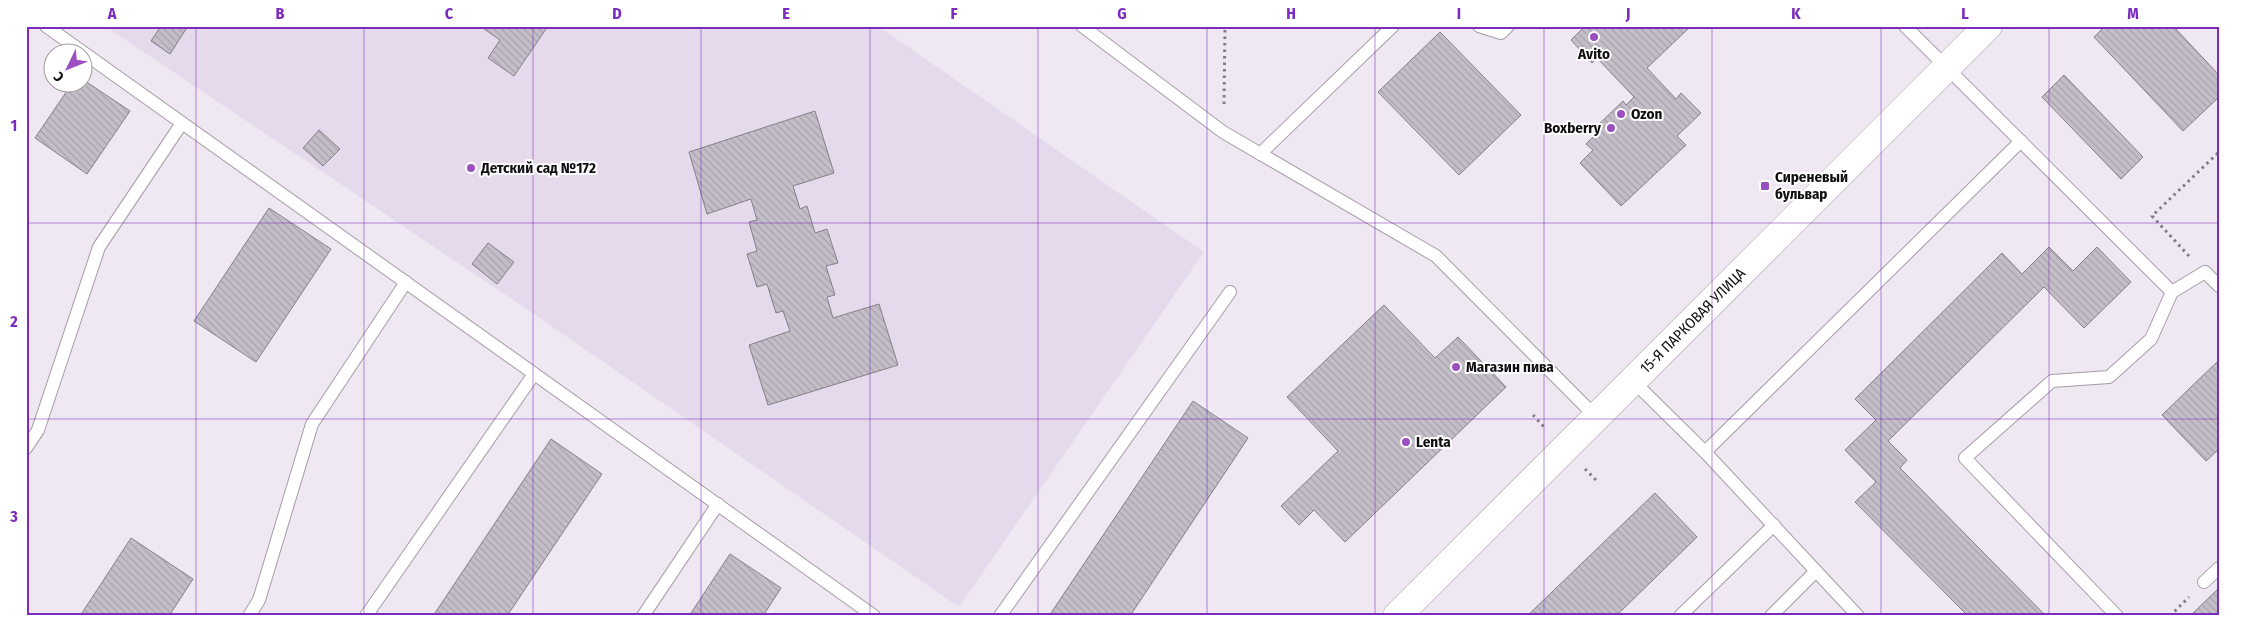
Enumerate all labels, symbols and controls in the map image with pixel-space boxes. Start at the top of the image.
text: A [107,4,117,23]
text: B [276,4,285,23]
text: C [445,4,454,23]
text: D [612,4,622,23]
text: E [782,4,790,23]
text: F [950,4,958,23]
text: G [1117,4,1127,23]
text: H [1286,4,1296,23]
text: I [1457,4,1461,23]
text: J [1625,4,1630,23]
text: K [1791,4,1801,23]
text: L [1961,4,1969,23]
text: M [2127,4,2139,23]
marker: Avito [1588,31,1600,43]
north arrow [42,42,92,92]
place label: Avito [1577,45,1610,63]
text: С [50,68,68,85]
place label: Ozon [1631,105,1662,123]
marker: Ozon [1615,108,1627,120]
text: 1 [11,116,17,135]
place label: Boxberry [1544,119,1602,137]
marker: Boxberry [1605,122,1617,134]
place label: Детский сад №172 [480,159,596,177]
marker: Детский сад №172 [465,162,477,174]
place label: Сиреневый бульвар [1775,168,1848,203]
marker: Сиреневый бульвар [1759,180,1771,192]
street label: 15-Я ПАРКОВАЯ УЛИЦА [1636,264,1749,377]
text: 2 [9,312,18,331]
place label: Магазин пива [1466,358,1554,376]
marker: Магазин пива [1450,361,1462,373]
place label: Lenta [1416,433,1451,451]
marker: Lenta [1400,436,1412,448]
text: 3 [9,507,18,526]

